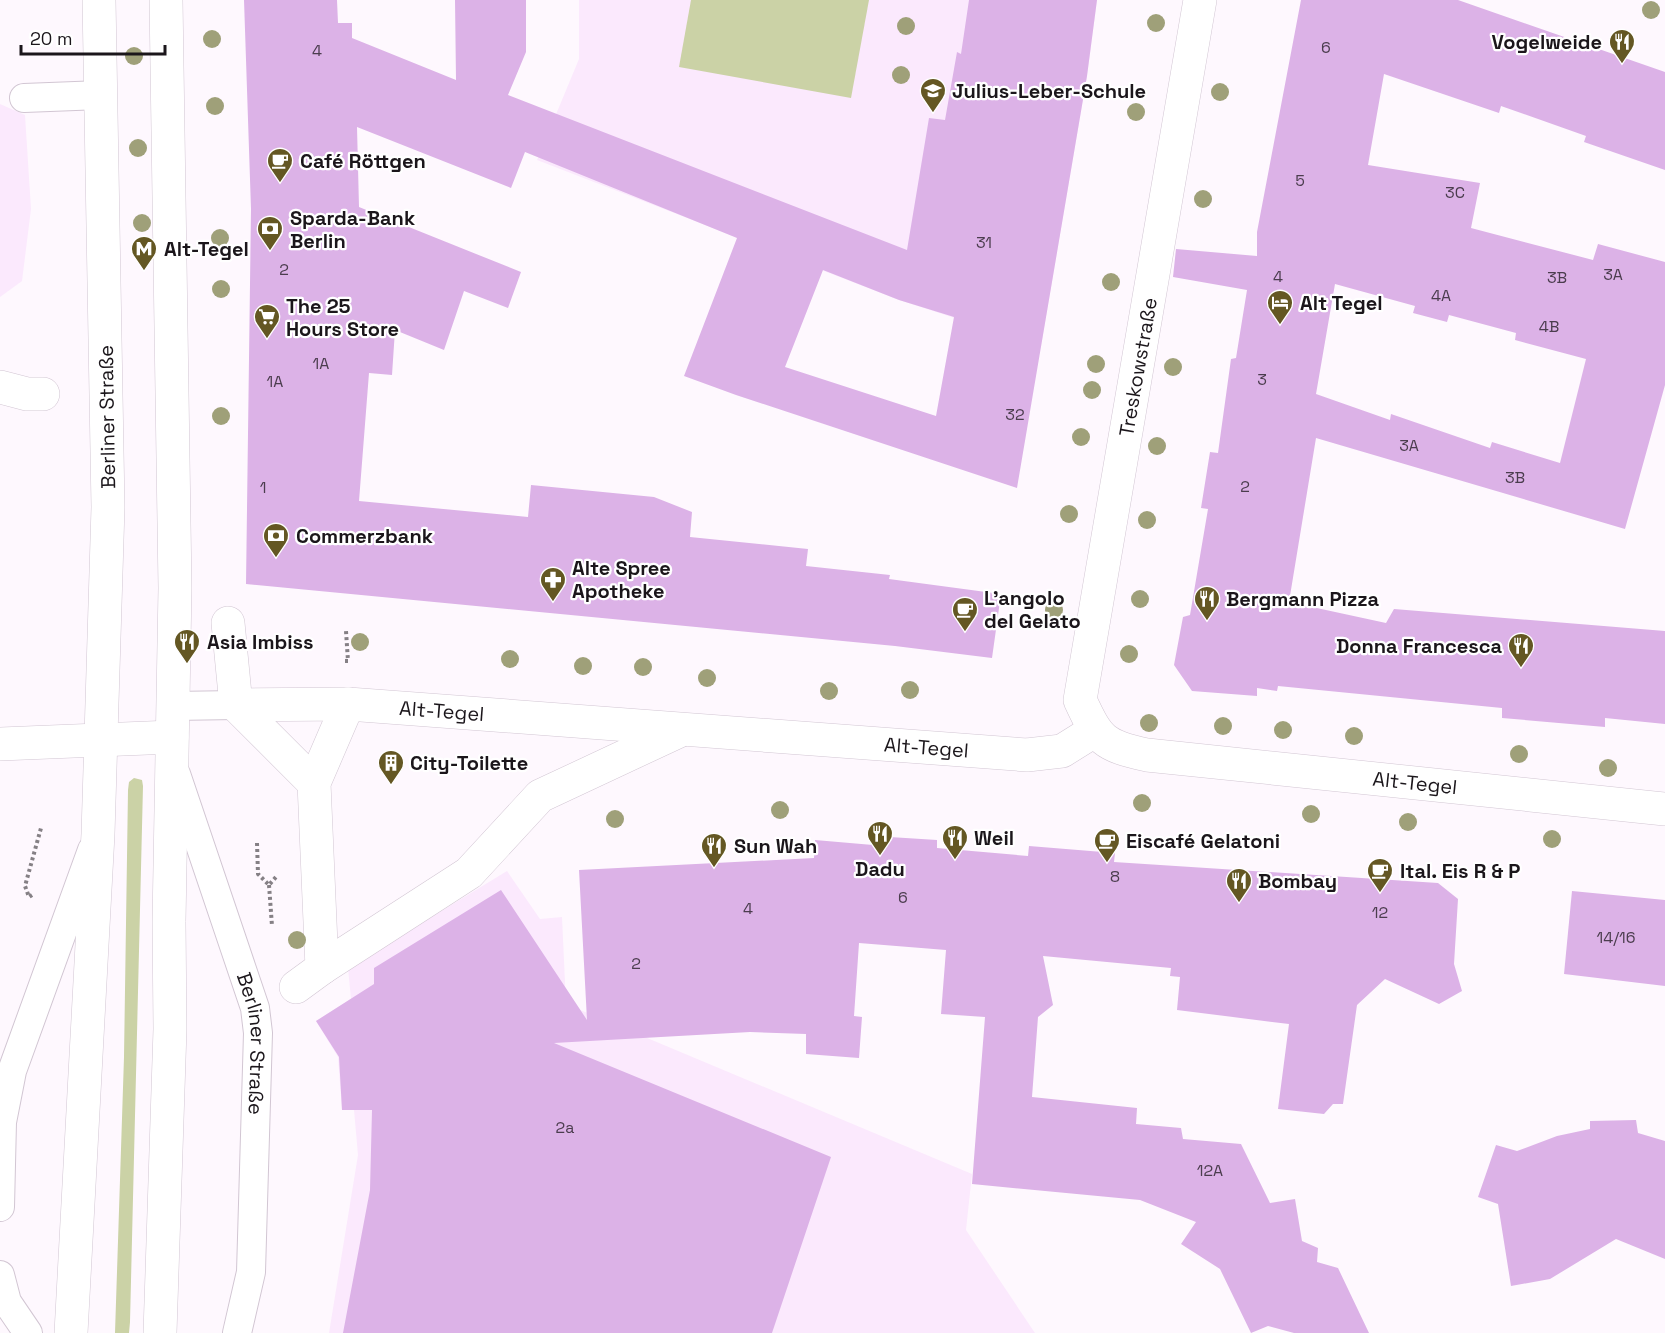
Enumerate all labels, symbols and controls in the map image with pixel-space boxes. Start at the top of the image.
scale bar [21,18,165,56]
text: 20 m [30,27,73,50]
restaurant icon: Vogelweide [1607,27,1637,65]
place label: Vogelweide [1492,29,1602,55]
house number: 6 [1321,37,1331,58]
house number: 4 [312,40,322,61]
school or university icon: Julius-Leber-Schule [918,76,948,114]
place label: Julius-Leber-Schule [952,78,1146,104]
cafe icon: Café Röttgen [265,146,295,184]
place label: Café Röttgen [300,148,426,174]
house number: 5 [1295,170,1305,191]
house number: 3C [1445,182,1465,203]
place label: Sparda-Bank Berlin [290,205,415,254]
bank icon: Sparda-Bank Berlin [255,214,285,252]
house number: 31 [976,232,992,253]
metro station icon: Alt-Tegel [129,234,159,272]
place label: Alt-Tegel [164,236,249,262]
house number: 2 [279,259,289,280]
house number: 3A [1603,264,1623,285]
house number: 4 [1273,266,1283,287]
house number: 3B [1547,267,1567,288]
house number: 4A [1431,285,1451,306]
hotel icon: Alt Tegel [1265,288,1295,326]
place label: Alt Tegel [1300,290,1383,316]
place label: The 25 Hours Store [286,293,399,342]
street label: Treskowstraße [1113,295,1163,439]
supermarket icon: The 25 Hours Store [252,302,282,340]
house number: 4B [1539,316,1559,337]
street label: Berliner Straße [93,345,121,489]
house number: 1A [313,353,329,374]
house number: 3 [1257,369,1267,390]
house number: 1A [267,371,283,392]
house number: 32 [1005,404,1025,425]
house number: 3A [1399,435,1419,456]
house number: 3B [1505,467,1525,488]
house number: 2 [1240,476,1250,497]
house number: 1 [260,477,266,498]
bank icon: Commerzbank [261,521,291,559]
place label: Commerzbank [296,523,433,549]
place label: Alte Spree Apotheke [572,555,671,604]
pharmacy icon: Alte Spree Apotheke [538,565,568,603]
restaurant icon: Bergmann Pizza [1192,584,1222,622]
place label: L’angolo del Gelato [984,585,1081,634]
place label: Bergmann Pizza [1226,586,1380,612]
cafe icon: L’angolo del Gelato [950,595,980,633]
restaurant icon: Asia Imbiss [172,627,202,665]
place label: Asia Imbiss [207,629,314,655]
restaurant icon: Donna Francesca [1506,631,1536,669]
place label: Donna Francesca [1336,633,1502,659]
street label: Alt-Tegel [398,695,485,727]
street label: Alt-Tegel [883,731,970,764]
building icon: City-Toilette [376,748,406,786]
place label: City-Toilette [410,750,528,776]
street label: Alt-Tegel [1371,766,1459,800]
restaurant icon: Dadu [865,819,895,857]
restaurant icon: Weil [940,823,970,861]
place label: Weil [974,825,1014,851]
cafe icon: Eiscafé Gelatoni [1092,826,1122,864]
place label: Eiscafé Gelatoni [1126,828,1280,854]
restaurant icon: Sun Wah [699,831,729,869]
place label: Sun Wah [734,833,817,859]
place label: Dadu [855,856,905,882]
cafe icon: Ital. Eis R & P [1365,856,1395,894]
place label: Ital. Eis R & P [1400,858,1520,884]
house number: 8 [1110,866,1120,887]
restaurant icon: Bombay [1224,866,1254,904]
place label: Bombay [1258,868,1337,894]
house number: 6 [898,887,908,908]
house number: 4 [743,898,753,919]
house number: 12 [1372,902,1388,923]
house number: 14/16 [1596,927,1636,948]
house number: 2 [631,953,641,974]
street label: Berliner Straße [231,969,271,1115]
house number: 2a [556,1117,574,1138]
house number: 12A [1197,1160,1223,1181]

